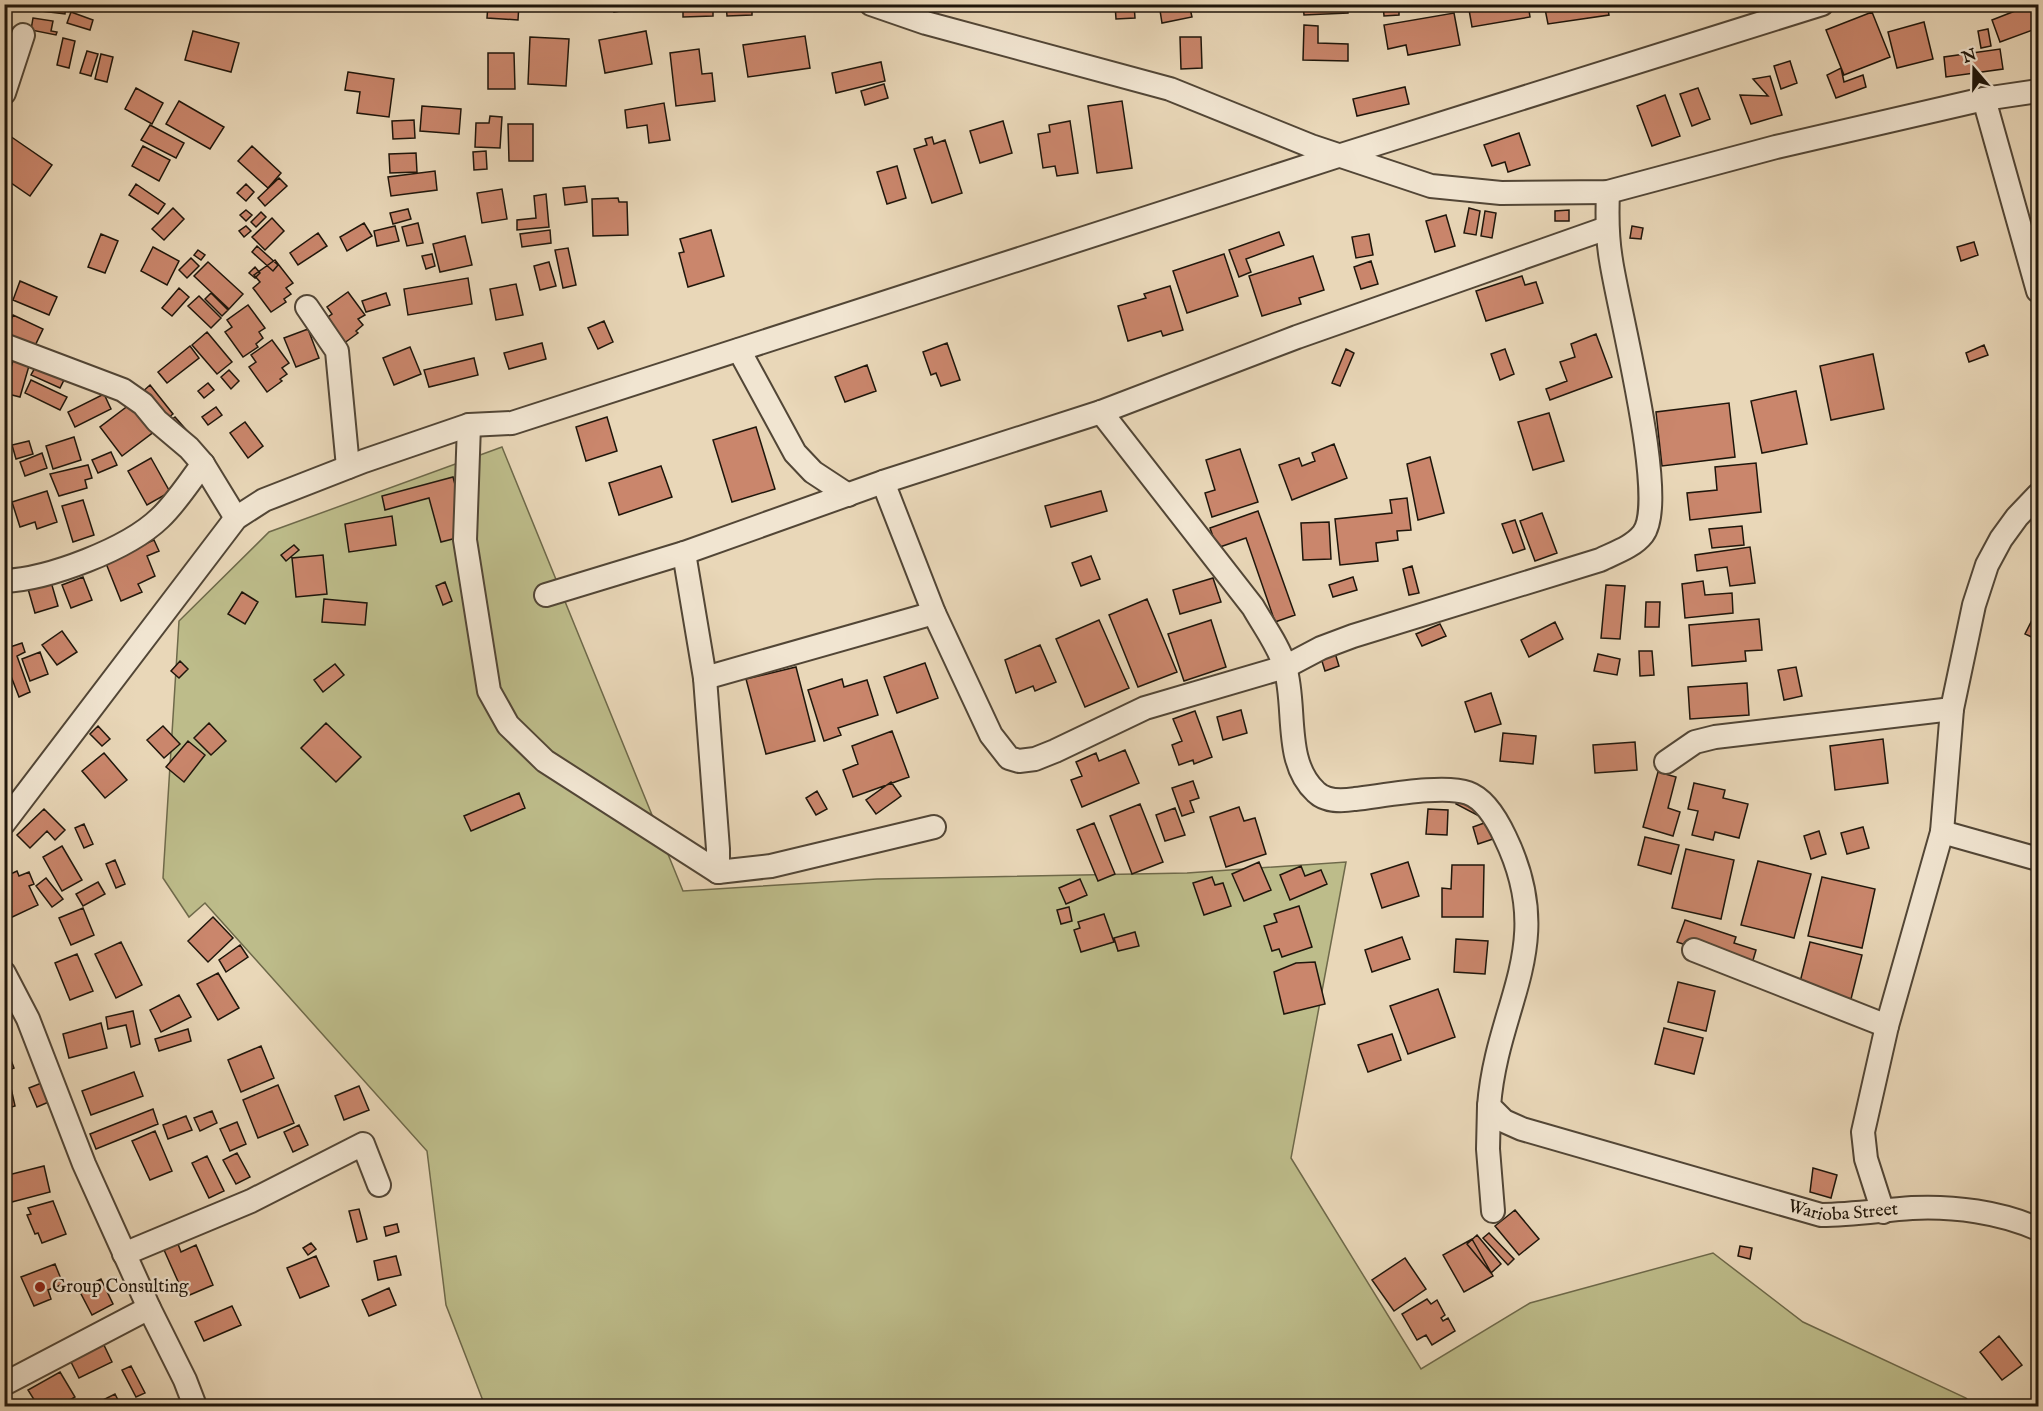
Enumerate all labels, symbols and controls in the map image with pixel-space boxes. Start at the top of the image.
north arrow [1944,39,2004,99]
text: N [1959,45,1980,69]
street label: Warioba Street [1785,1195,1899,1227]
place label: Group Consulting [52,1276,189,1299]
marker: Group Consulting [33,1280,47,1294]

